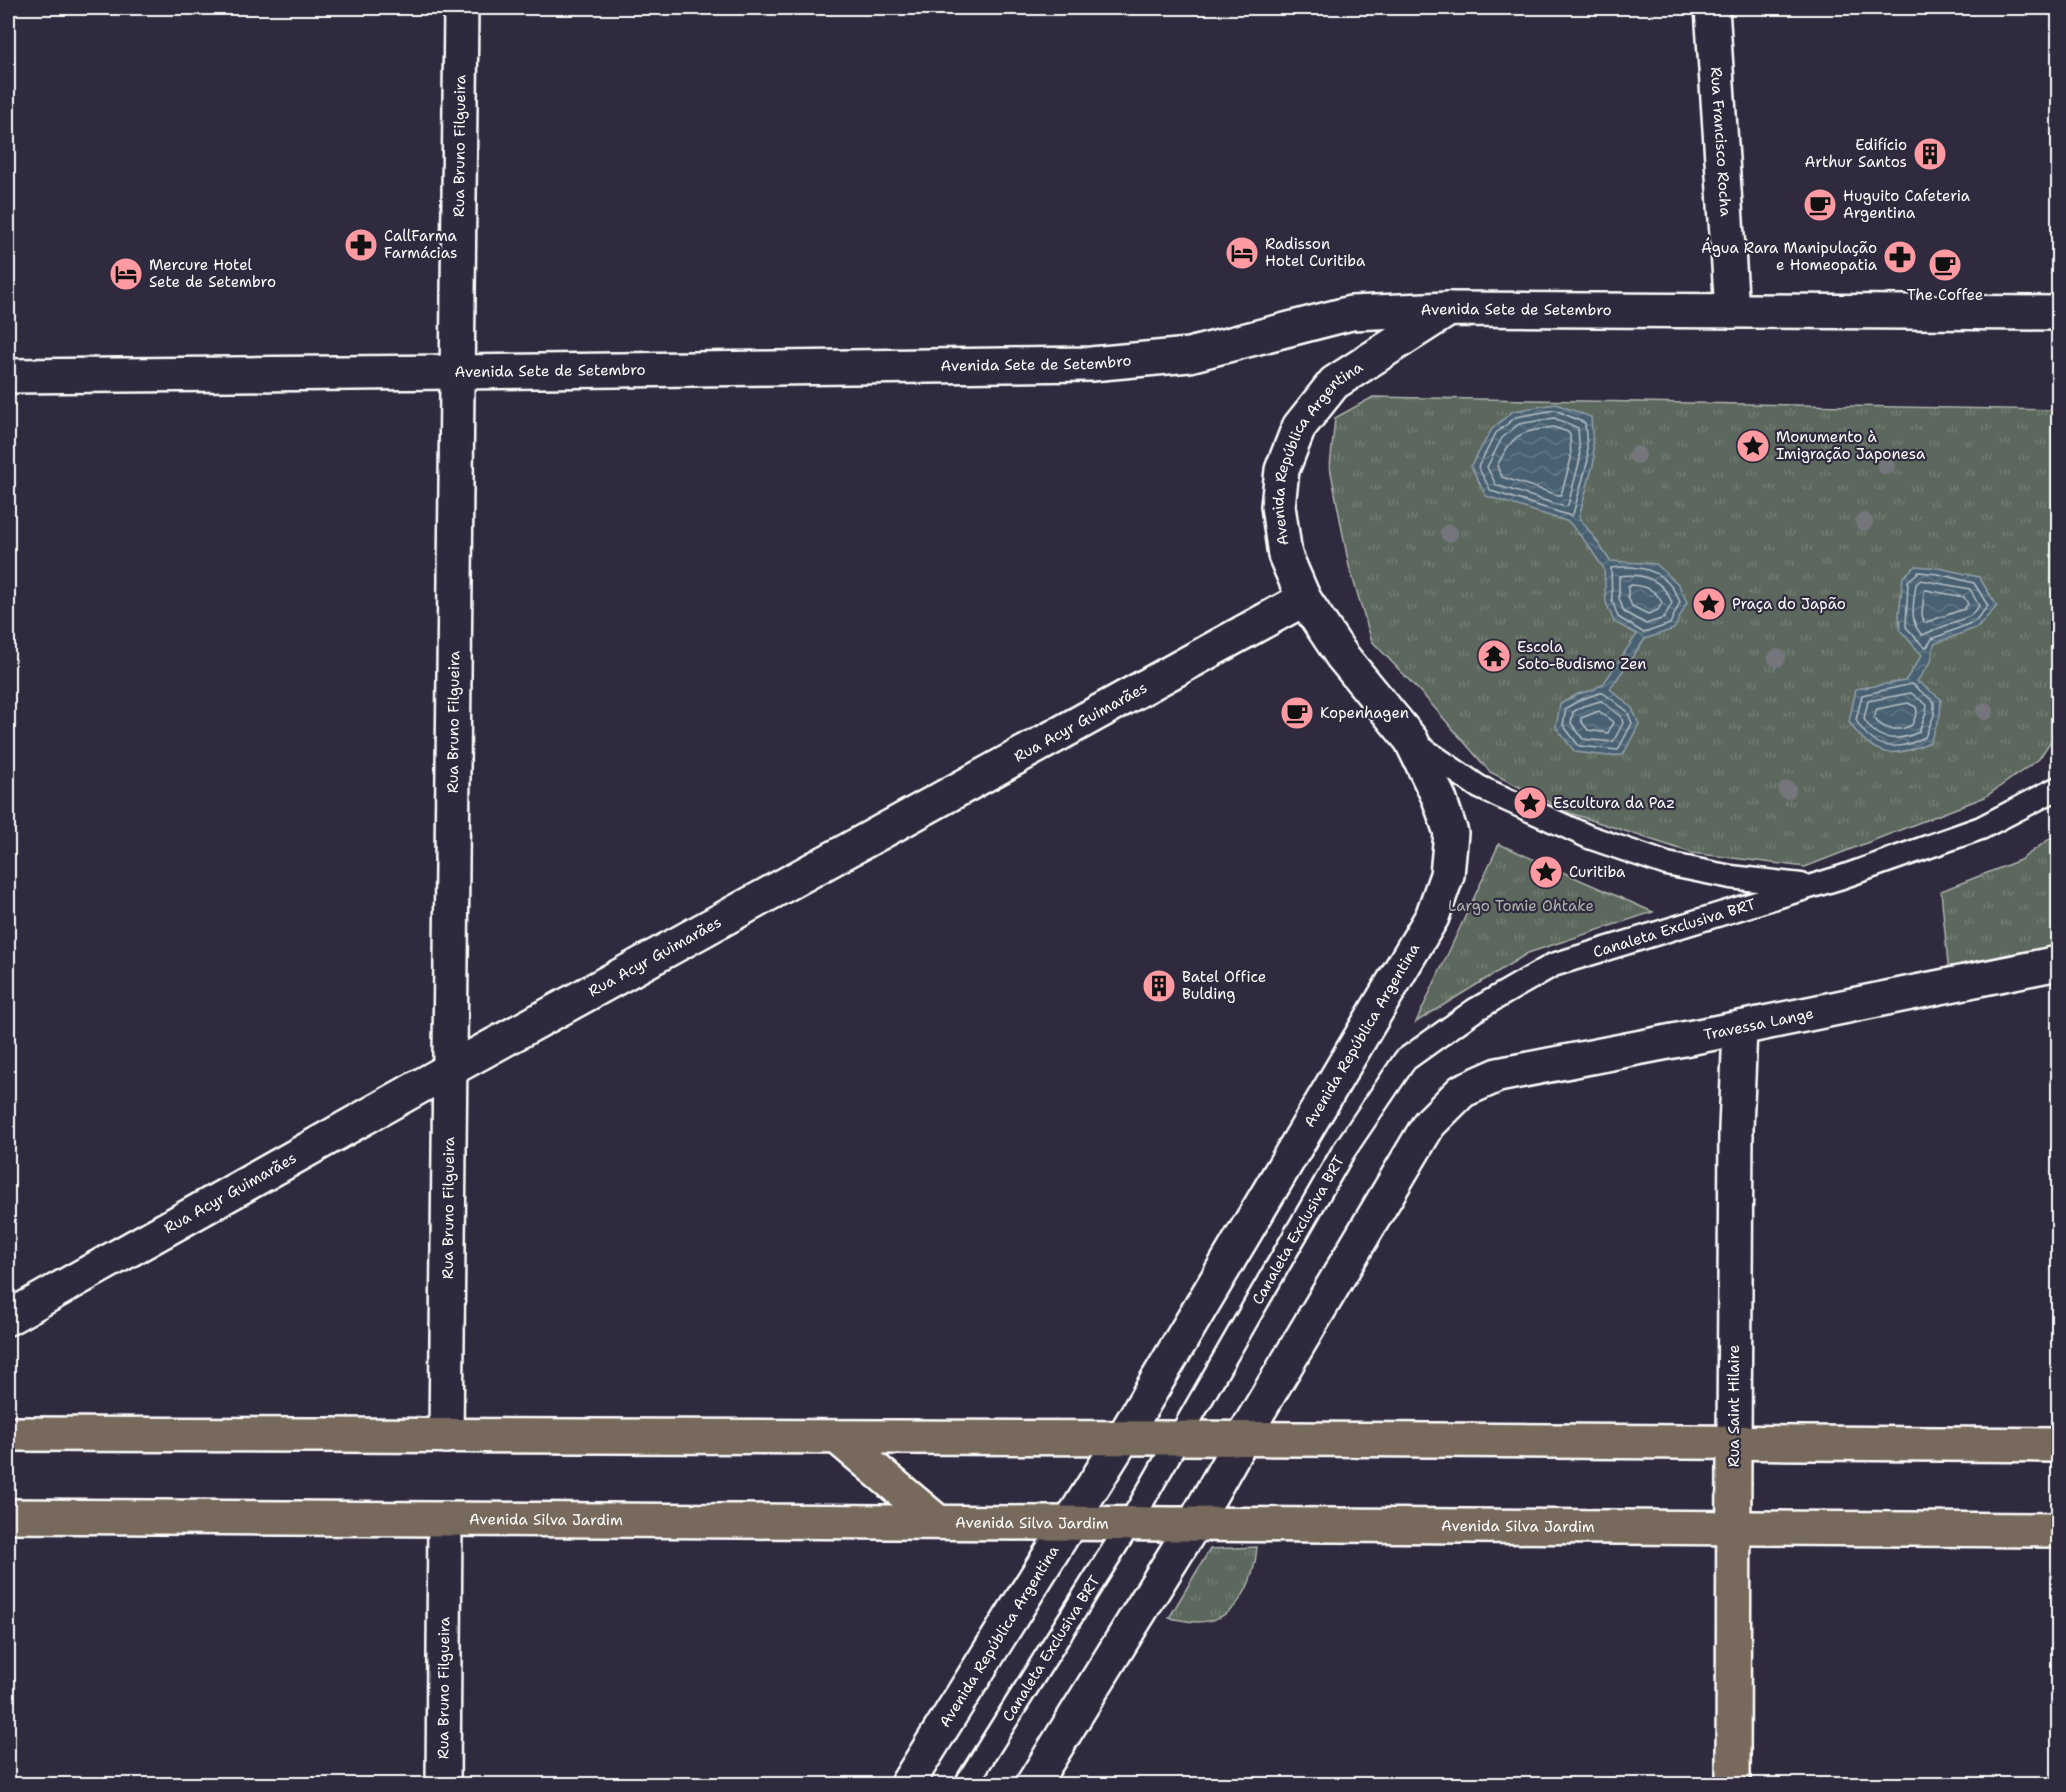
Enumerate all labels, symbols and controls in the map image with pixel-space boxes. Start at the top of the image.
street label: Rua Francisco Rocha [1706,66,1736,218]
street label: Rua Bruno Filgueira [449,74,470,217]
place label: Edifício Arthur Santos [1805,135,1907,172]
building icon: Edifício Arthur Santos [1912,136,1948,172]
place label: Huguito Cafeteria Argentina [1843,186,1971,223]
cafe icon: Huguito Cafeteria Argentina [1802,187,1838,223]
place label: CallFarma Farmácias [384,226,458,263]
pharmacy icon: CallFarma Farmácias [343,227,379,263]
place label: Radisson Hotel Curitiba [1265,234,1366,271]
hotel icon: Radisson Hotel Curitiba [1224,235,1260,271]
place label: Água Rara Manipulação e Homeopatia [1701,237,1878,275]
pharmacy icon: Água Rara Manipulação e Homeopatia [1882,239,1918,275]
cafe icon: The Coffee [1927,247,1963,283]
place label: Mercure Hotel Sete de Setembro [149,255,276,292]
hotel icon: Mercure Hotel Sete de Setembro [108,256,144,292]
place label: The Coffee [1907,285,1983,305]
street label: Avenida Sete de Setembro [1420,299,1612,320]
street label: Avenida Sete de Setembro [940,350,1132,376]
street label: Avenida República Argentina [1268,357,1367,547]
street label: Avenida Sete de Setembro [454,360,646,382]
place label: Monumento à Imigração Japonesa [1776,427,1926,464]
place icon: Monumento à Imigração Japonesa [1735,428,1771,464]
place icon: Praça do Japão [1691,586,1727,622]
place label: Praça do Japão [1732,594,1846,614]
place label: Escola Soto-Budismo Zen [1517,637,1646,674]
temple icon: Escola Soto-Budismo Zen [1476,638,1512,674]
street label: Rua Bruno Filgueira [443,650,464,793]
street label: Rua Acyr Guimarães [1011,677,1151,767]
cafe icon: Kopenhagen [1279,695,1315,731]
place label: Kopenhagen [1320,703,1409,723]
place icon: Escultura da Paz [1512,785,1548,821]
place label: Escultura da Paz [1553,793,1675,813]
place icon: Curitiba [1528,854,1564,890]
place label: Curitiba [1569,862,1626,882]
street label: Canaleta Exclusiva BRT [1591,894,1758,962]
park label: Largo Tomie Ohtake [1448,896,1594,916]
street label: Rua Acyr Guimarães [585,912,725,1001]
street label: Avenida República Argentina [1299,939,1425,1131]
place label: Batel Office Bulding [1182,967,1266,1004]
building icon: Batel Office Bulding [1141,968,1177,1004]
street label: Travessa Lange [1702,1003,1815,1045]
street label: Rua Bruno Filgueira [438,1136,459,1279]
street label: Rua Acyr Guimarães [160,1148,300,1238]
street label: Canaleta Exclusiva BRT [1247,1152,1349,1308]
street label: Rua Saint Hilaire [1724,1345,1744,1467]
street label: Avenida Silva Jardim [469,1509,623,1530]
street label: Avenida Silva Jardim [955,1512,1109,1534]
street label: Avenida Silva Jardim [1441,1516,1595,1537]
street label: Avenida República Argentina [935,1541,1064,1731]
street label: Canaleta Exclusiva BRT [998,1572,1105,1725]
street label: Rua Bruno Filgueira [433,1616,454,1759]

